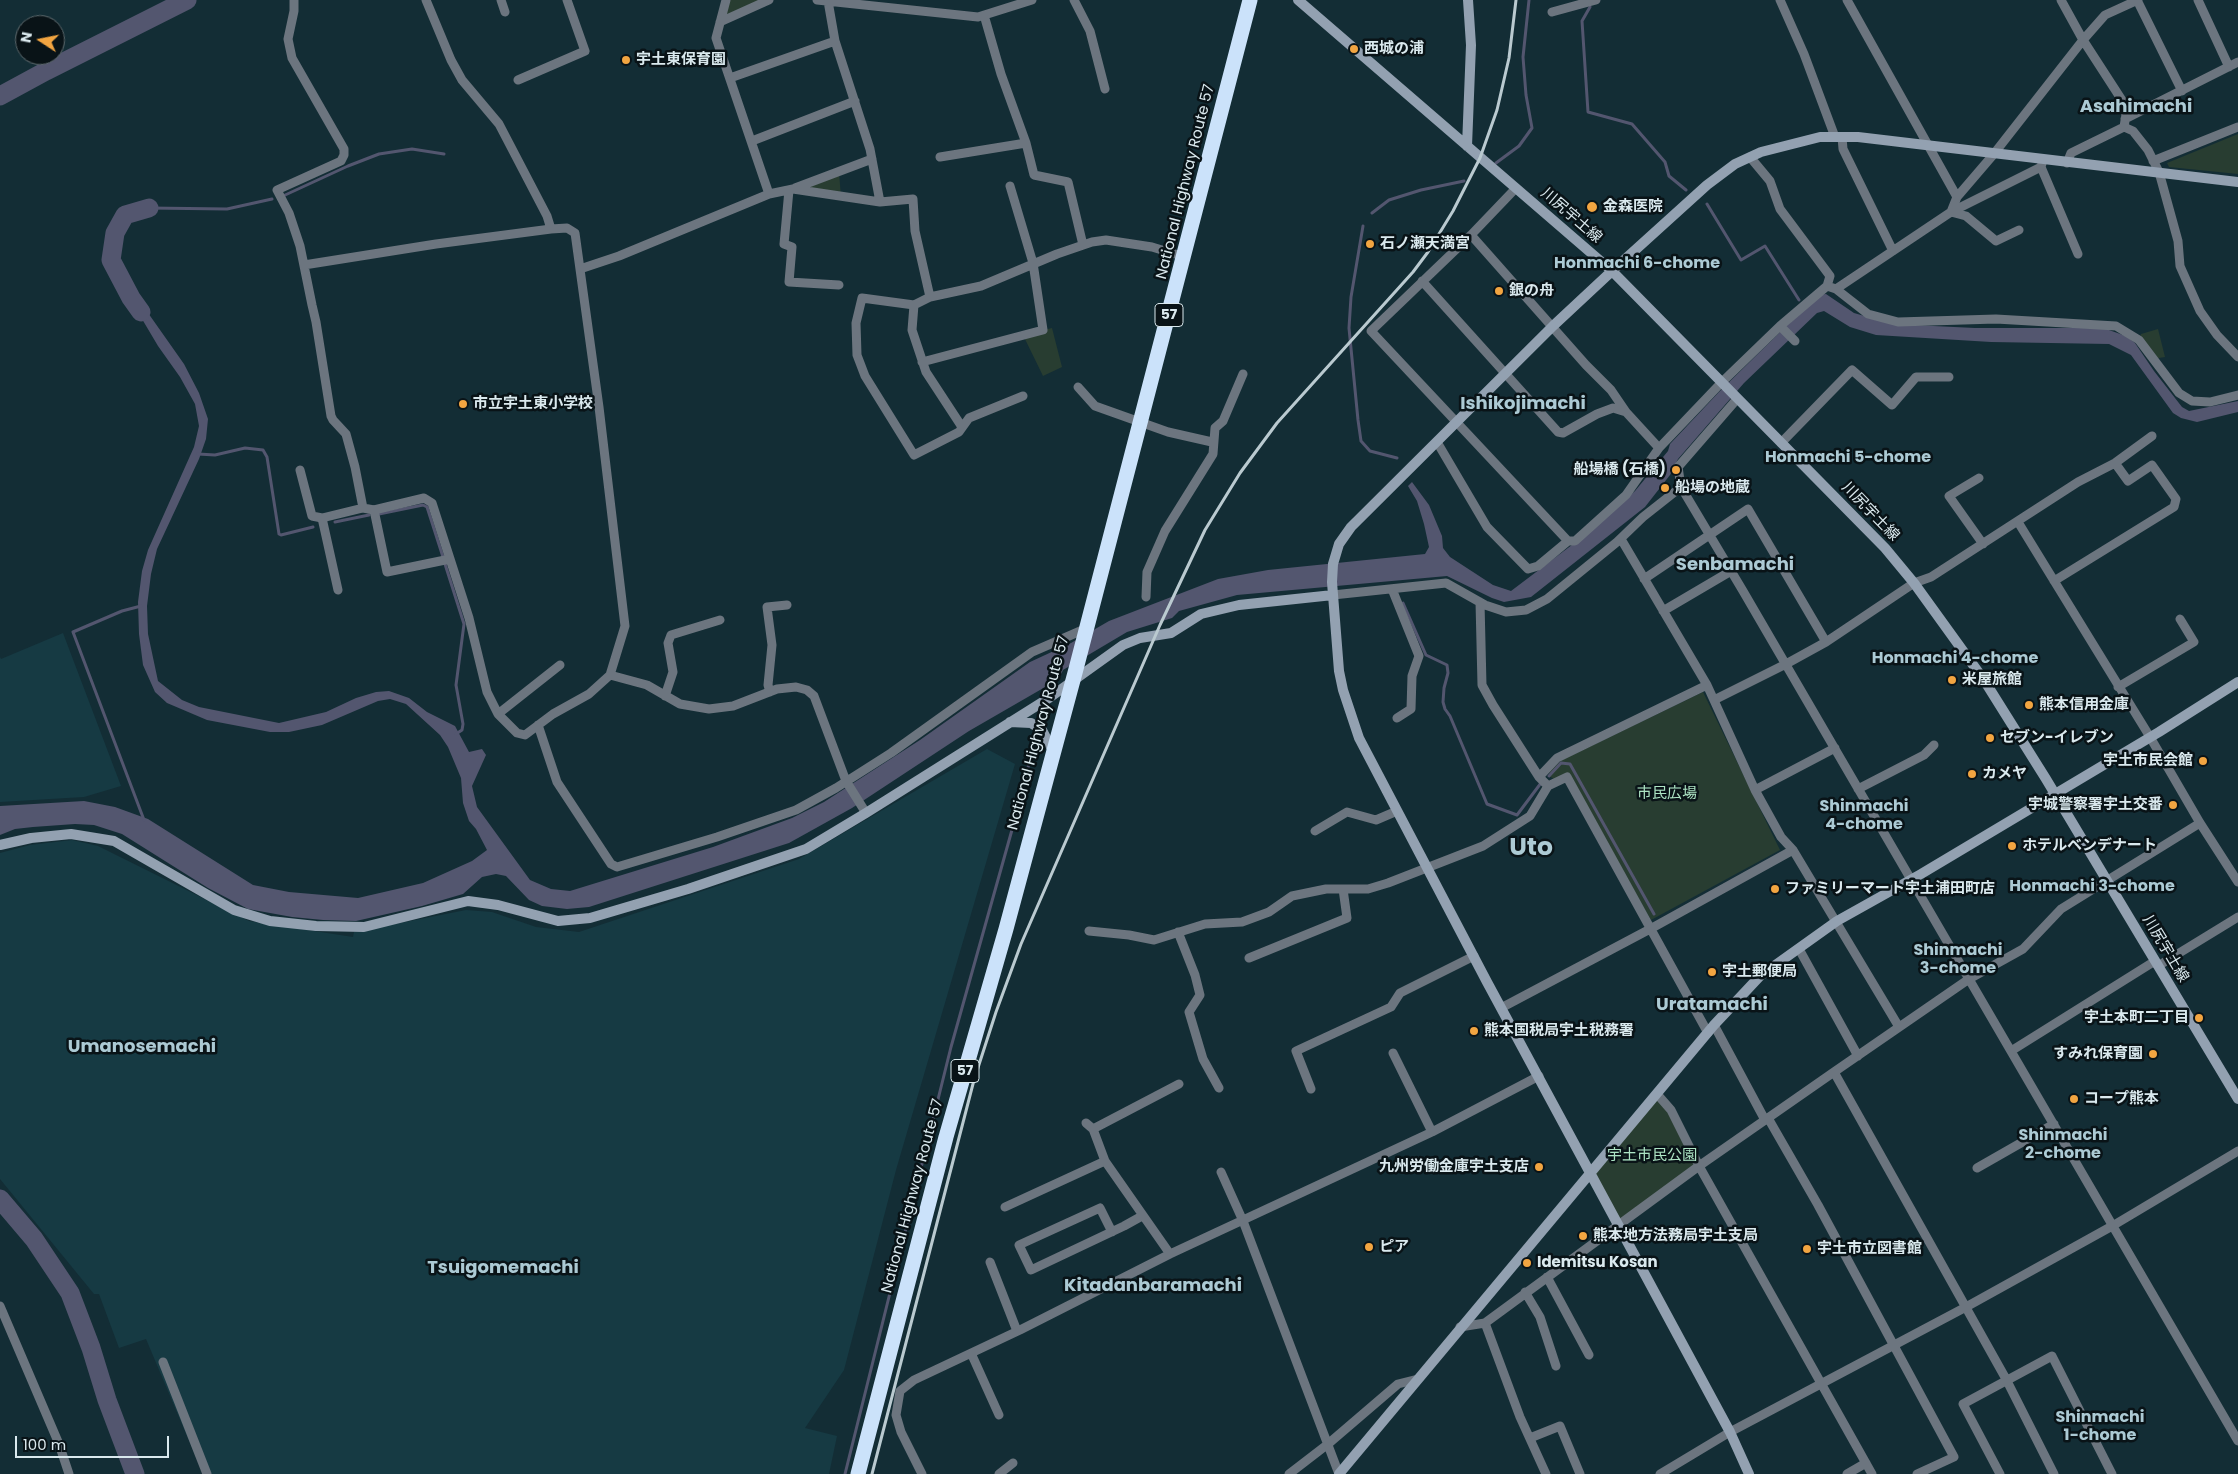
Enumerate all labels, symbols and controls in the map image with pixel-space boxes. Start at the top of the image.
north arrow [15,15,65,65]
text: N [15,30,37,44]
place label: 西城の浦 [1364,40,1424,58]
marker: 西城の浦 [1348,43,1360,55]
place label: 宇土東保育園 [636,51,726,69]
marker: 宇土東保育園 [620,54,632,66]
street label: National Highway Route 57 [1153,83,1219,281]
district label: Asahimachi [2080,96,2192,118]
street label: 川尻宇土線 [1537,185,1605,247]
place label: 金森医院 [1603,198,1663,216]
marker: 金森医院 [1585,200,1599,214]
place label: 石ノ瀬天満宮 [1380,235,1470,253]
marker: 石ノ瀬天満宮 [1364,238,1376,250]
district label: Honmachi 6-chome [1554,254,1720,274]
place label: 銀の舟 [1509,282,1554,300]
marker: 銀の舟 [1493,285,1505,297]
road number: 57 [1155,304,1183,326]
district label: Ishikojimachi [1460,393,1586,415]
place label: 市立宇土東小学校 [473,395,593,413]
marker: 市立宇土東小学校 [457,398,469,410]
district label: Honmachi 5-chome [1765,448,1931,468]
place label: 船場橋 (石橋) [1574,461,1666,479]
marker: 船場橋 (石橋) [1670,464,1682,476]
place label: 船場の地蔵 [1675,479,1750,497]
street label: 川尻宇土線 [1837,479,1903,545]
marker: 船場の地蔵 [1659,482,1671,494]
district label: Senbamachi [1676,554,1794,576]
street label: National Highway Route 57 [1004,634,1074,832]
district label: Honmachi 4-chome [1872,649,2038,669]
place label: 米屋旅館 [1962,671,2022,689]
marker: 米屋旅館 [1946,674,1958,686]
place label: 熊本信用金庫 [2039,696,2129,714]
marker: 熊本信用金庫 [2023,699,2035,711]
place label: セブン-イレブン [2000,729,2114,747]
marker: セブン-イレブン [1984,732,1996,744]
place label: 宇土市民会館 [2103,752,2193,770]
marker: 宇土市民会館 [2197,755,2209,767]
place label: カメヤ [1982,765,2027,783]
marker: カメヤ [1966,768,1978,780]
park label: 市民広場 [1637,785,1697,803]
place label: 宇城警察署宇土交番 [2028,796,2163,814]
district label: Shinmachi 4-chome [1819,797,1909,835]
marker: 宇城警察署宇土交番 [2167,799,2179,811]
district label: Uto [1509,834,1553,864]
place label: ホテルベンデナート [2022,837,2157,855]
marker: ホテルベンデナート [2006,840,2018,852]
district label: Honmachi 3-chome [2009,877,2175,897]
place label: ファミリーマート宇土浦田町店 [1785,880,1995,898]
marker: ファミリーマート宇土浦田町店 [1769,883,1781,895]
street label: 川尻宇土線 [2138,912,2192,986]
district label: Shinmachi 3-chome [1913,941,2003,979]
place label: 宇土郵便局 [1722,963,1797,981]
marker: 宇土郵便局 [1706,966,1718,978]
district label: Uratamachi [1656,994,1768,1016]
place label: 宇土本町二丁目 [2084,1009,2189,1027]
marker: 宇土本町二丁目 [2193,1012,2205,1024]
place label: 熊本国税局宇土税務署 [1484,1022,1634,1040]
marker: 熊本国税局宇土税務署 [1468,1025,1480,1037]
district label: Umanosemachi [68,1036,216,1058]
place label: すみれ保育園 [2053,1045,2143,1063]
marker: すみれ保育園 [2147,1048,2159,1060]
road number: 57 [951,1060,979,1082]
place label: コープ熊本 [2084,1090,2159,1108]
marker: コープ熊本 [2068,1093,2080,1105]
street label: National Highway Route 57 [878,1097,948,1295]
district label: Shinmachi 2-chome [2018,1126,2108,1164]
park label: 宇土市民公園 [1607,1147,1697,1165]
place label: 九州労働金庫宇土支店 [1379,1158,1529,1176]
marker: 九州労働金庫宇土支店 [1533,1161,1545,1173]
place label: 熊本地方法務局宇土支局 [1593,1227,1758,1245]
marker: 熊本地方法務局宇土支局 [1577,1230,1589,1242]
place label: ピア [1379,1238,1409,1256]
place label: 宇土市立図書館 [1817,1240,1922,1258]
marker: ピア [1363,1241,1375,1253]
marker: 宇土市立図書館 [1801,1243,1813,1255]
place label: Idemitsu Kosan [1537,1254,1658,1272]
district label: Tsuigomemachi [427,1257,579,1279]
marker: Idemitsu Kosan [1521,1257,1533,1269]
district label: Kitadanbaramachi [1064,1275,1242,1297]
district label: Shinmachi 1-chome [2055,1408,2145,1446]
scale bar [18,1426,171,1458]
text: 100 m [23,1434,66,1455]

